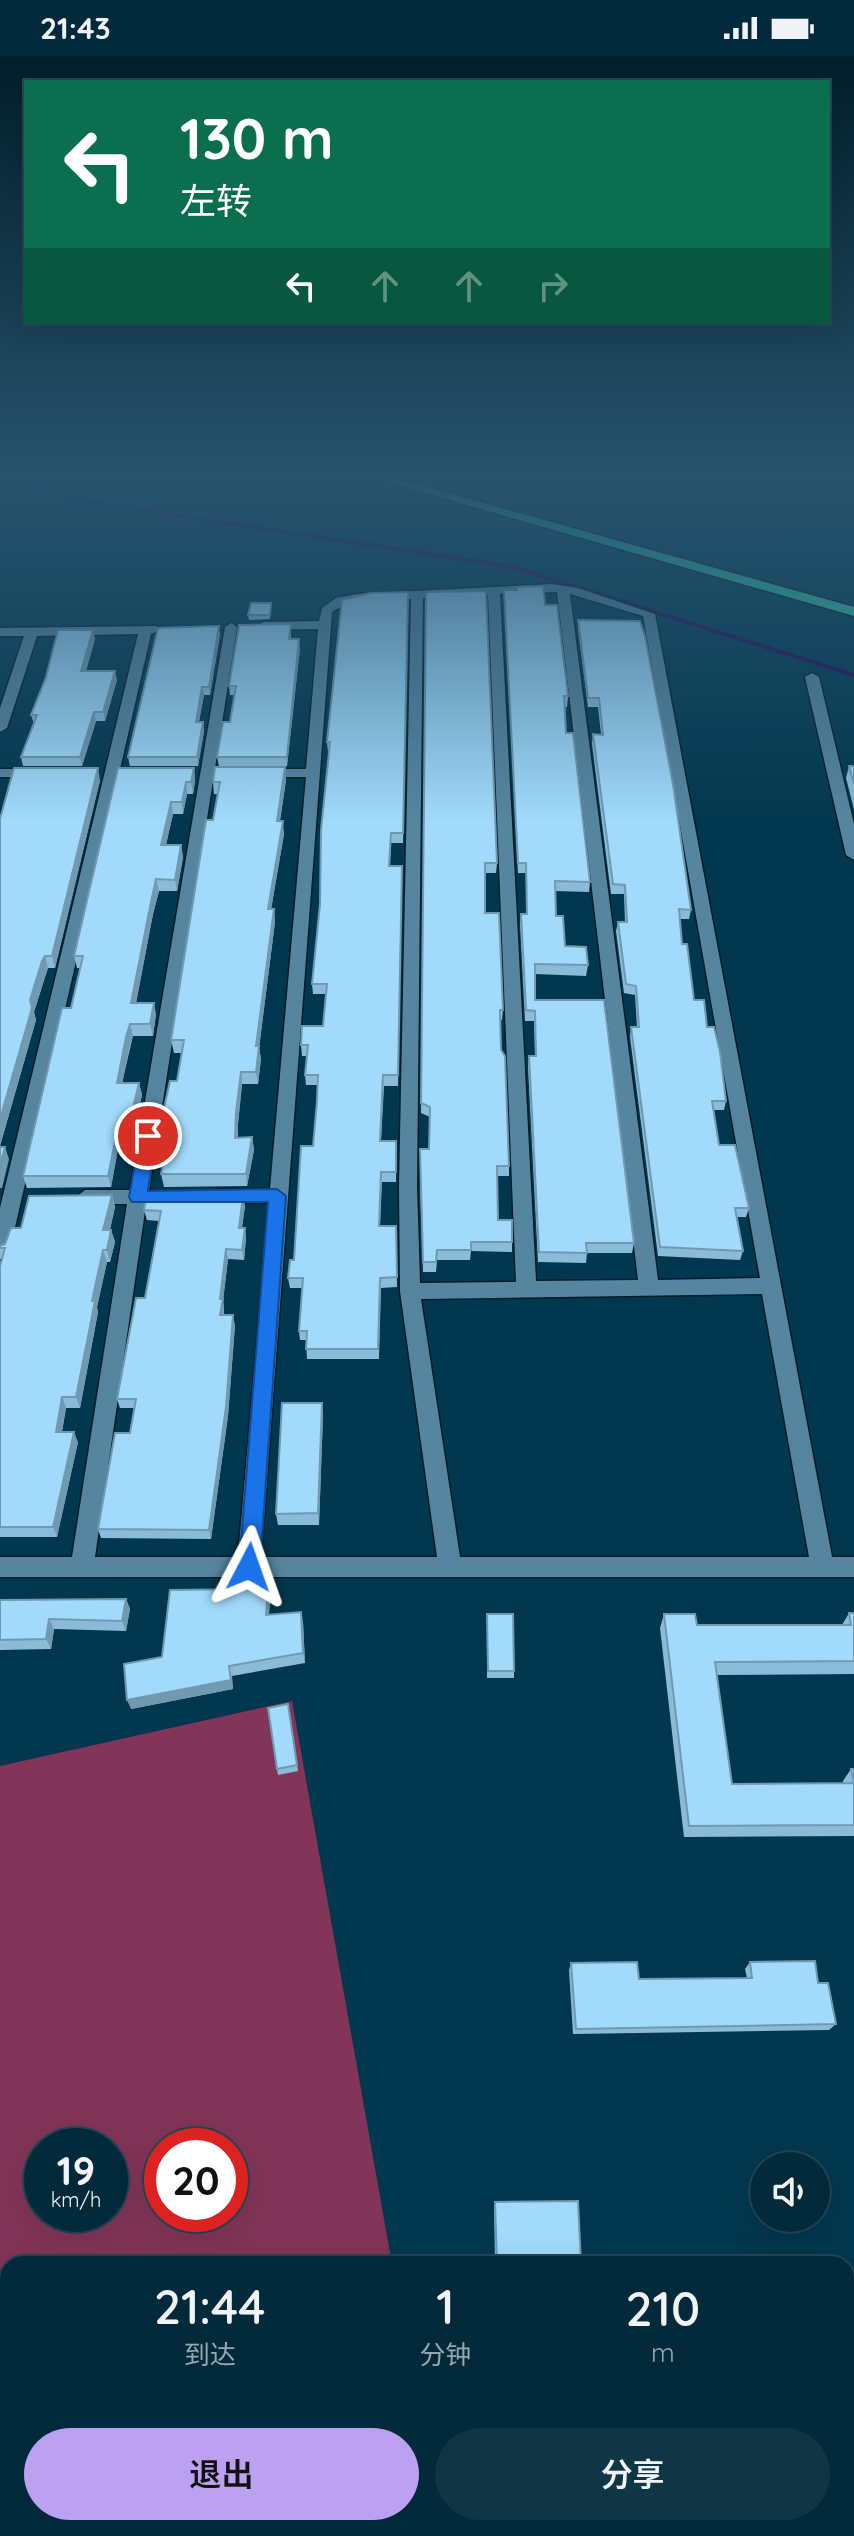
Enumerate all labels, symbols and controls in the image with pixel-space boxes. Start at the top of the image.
text: 21:43 [40,9,111,47]
text: 130 m [180,103,334,173]
icon: left [48,112,152,216]
text: 左转 [180,178,252,223]
icon: left [279,264,323,308]
icon: ahead [363,264,407,308]
icon: ahead [447,264,491,308]
icon: right [531,264,575,308]
pin [114,1102,182,1170]
icon: arrive [126,1114,170,1158]
position arrow [207,1525,291,1609]
speed limit sign: 20 [144,2128,248,2232]
text: 19 [57,2145,95,2195]
map controls [750,2152,830,2232]
button: sound [750,2152,830,2232]
text: km/h [51,2187,101,2212]
text: 21:44 [154,2276,266,2336]
text: 1 [436,2276,455,2336]
text: 210 [625,2278,700,2338]
text: m [651,2336,675,2369]
text: 到达 [184,2338,236,2371]
text: 分钟 [420,2338,472,2371]
button: 退出 [24,2428,419,2520]
button: 分享 [435,2428,830,2520]

